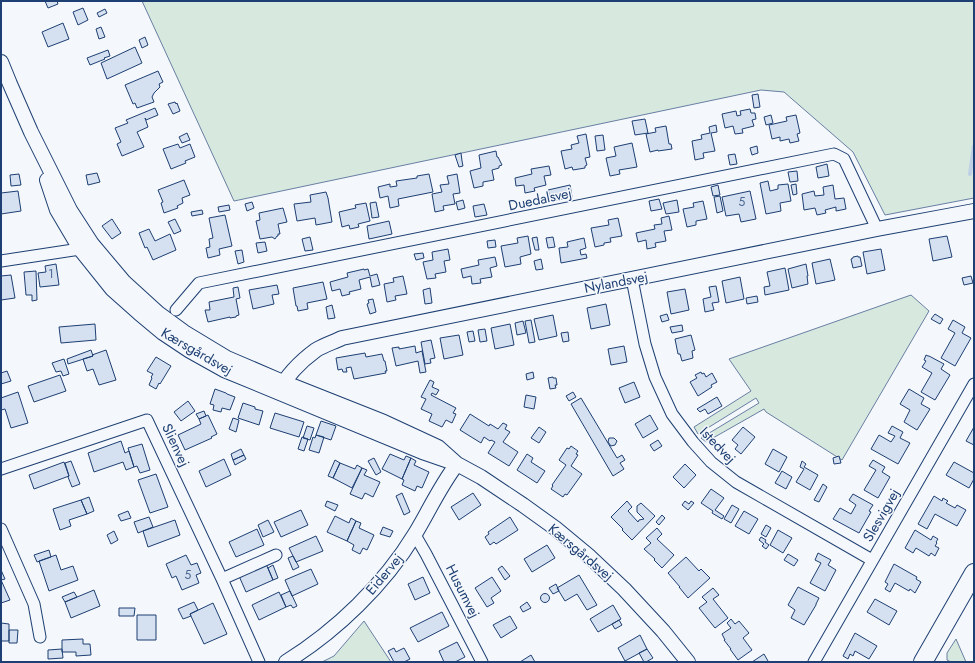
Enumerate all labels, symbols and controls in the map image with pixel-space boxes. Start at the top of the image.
street label: Duedalsvej [506,183,574,215]
house number: 5 [739,193,746,211]
house number: 1 [48,265,54,283]
street label: Nylandsvej [582,266,650,298]
street label: Kærsgårdsvej [157,322,237,380]
street label: Slienvej [157,420,195,470]
street label: Istedvej [695,422,741,468]
street label: Slesvigvej [858,485,904,545]
street label: Kærsgårdsvej [544,519,618,585]
street label: Eidervej [361,549,407,599]
street label: Husumvej [441,561,485,621]
house number: 5 [185,566,192,584]

